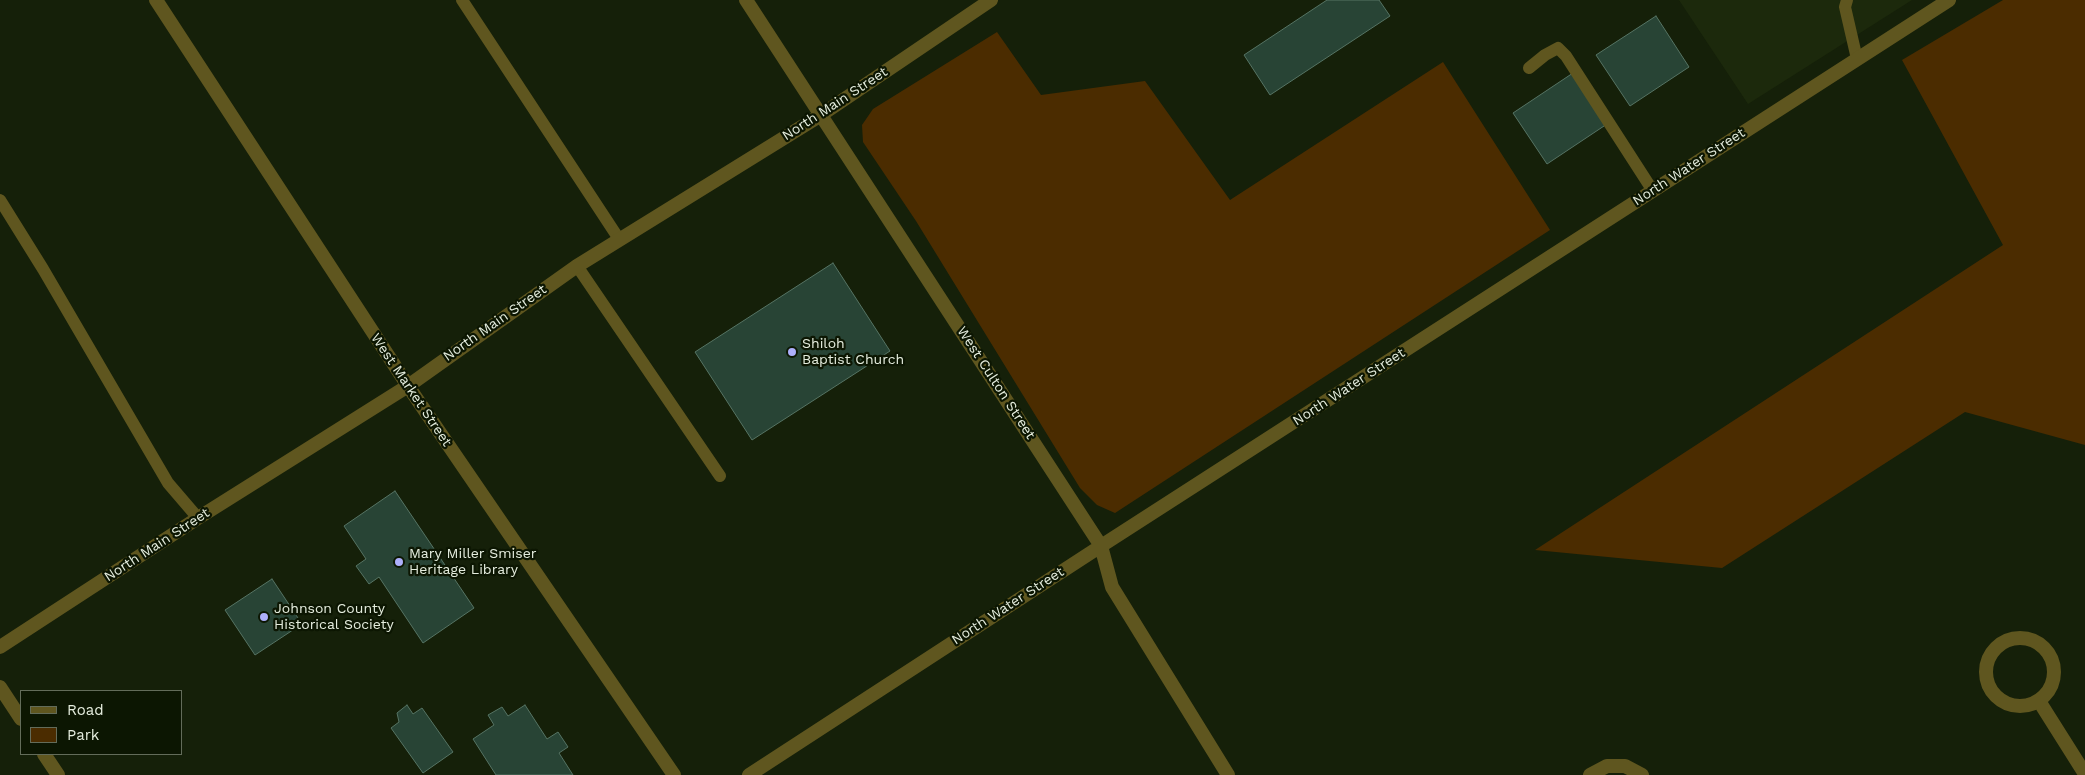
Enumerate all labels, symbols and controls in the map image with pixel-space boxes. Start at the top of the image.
street label: North Main Street [779,64,891,144]
street label: North Water Street [1630,124,1748,210]
street label: North Main Street [440,281,550,365]
street label: West Culton Street [953,323,1039,443]
street label: West Market Street [367,330,455,450]
place label: Shiloh Baptist Church [802,336,904,368]
street label: North Water Street [1290,344,1408,430]
marker: Shiloh Baptist Church [786,346,798,358]
street label: North Main Street [101,505,213,585]
place label: Mary Miller Smiser Heritage Library [409,546,536,578]
marker: Mary Miller Smiser Heritage Library [393,556,405,568]
street label: North Water Street [949,563,1067,649]
place label: Johnson County Historical Society [274,601,394,634]
marker: Johnson County Historical Society [258,611,270,623]
legend [20,690,182,755]
text: Road [67,701,104,719]
text: Park [67,726,99,744]

